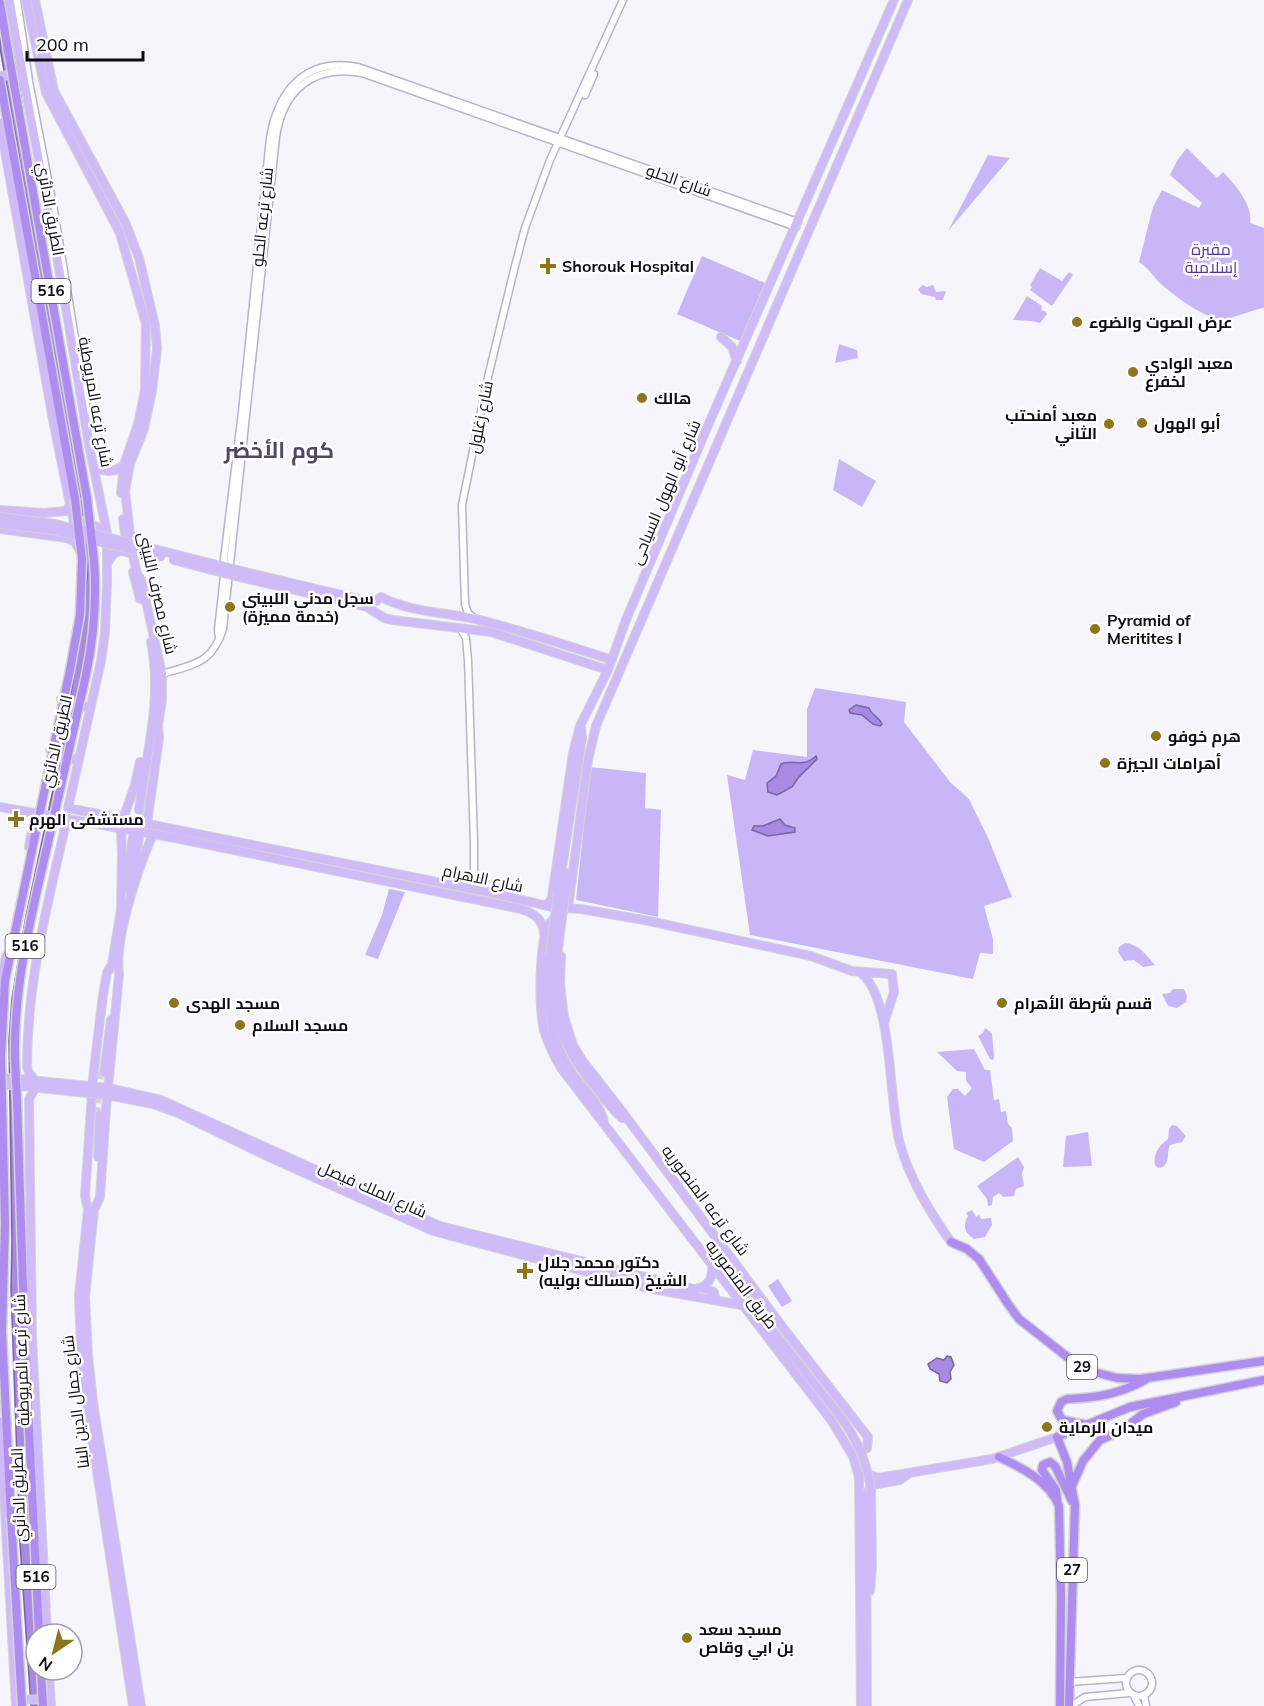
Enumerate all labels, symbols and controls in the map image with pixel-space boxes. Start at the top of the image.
scale bar [27,24,142,62]
text: 200 m [36,33,89,56]
street label: شارع الحلو [643,160,714,202]
street label: الطريق الدائري [29,161,69,258]
street label: شارع ترعه الحلو [247,166,279,268]
park label: مقبرة إسلامية [1185,239,1237,277]
place label: Shorouk Hospital [562,256,694,276]
marker: Shorouk Hospital [539,257,557,275]
road number: 516 [32,279,70,303]
place label: عرض الصوت والضوء [1089,312,1232,332]
marker: عرض الصوت والضوء [1070,315,1084,329]
street label: شارع ترعه المريوطية [73,335,117,469]
place label: معبد الوادي لخفرع [1145,353,1233,392]
marker: معبد الوادي لخفرع [1126,365,1140,379]
street label: شارع زغلول [463,379,499,455]
place label: هالك [654,388,691,408]
marker: هالك [635,391,649,405]
place label: معبد أمنحتب الثاني [1005,405,1097,446]
place label: أبو الهول [1154,413,1220,433]
marker: أبو الهول [1135,416,1149,430]
street label: شارع أبو الهول السياحى [625,417,706,568]
marker: معبد أمنحتب الثاني [1102,417,1116,431]
district label: كوم الأخضر [223,436,334,466]
street label: شارع مصرف اللبينى [132,530,182,657]
place label: سجل مدني اللبيني (خدمة مميزة) [242,588,374,626]
marker: سجل مدني اللبيني (خدمة مميزة) [223,600,237,614]
place label: Pyramid of Meritites I [1107,610,1192,648]
marker: Pyramid of Meritites I [1088,622,1102,636]
street label: الطريق الدائري [36,693,80,790]
place label: هرم خوفو [1168,726,1241,748]
marker: هرم خوفو [1149,729,1163,743]
place label: أهرامات الجيزة [1117,753,1221,773]
marker: أهرامات الجيزة [1098,756,1112,770]
place label: مستشفى الهرم [29,809,144,831]
marker: مستشفى الهرم [7,810,25,828]
street label: شارع الاهرام [441,860,525,898]
road number: 516 [6,934,44,958]
place label: مسجد الهدى [186,993,280,1013]
place label: قسم شرطة الأهرام [1014,993,1152,1015]
marker: مسجد الهدى [167,996,181,1010]
marker: قسم شرطة الأهرام [995,996,1009,1010]
place label: مسجد السلام [252,1015,348,1037]
marker: مسجد السلام [233,1018,247,1032]
street label: شارع ترعه المنصوريه [656,1141,754,1260]
street label: شارع الملك فيصل [315,1156,430,1224]
street label: طريق المنصوريه [701,1235,782,1333]
place label: دكتور محمد جلال الشيخ (مسالك بوليه) [538,1252,687,1291]
marker: دكتور محمد جلال الشيخ (مسالك بوليه) [516,1262,534,1280]
street label: شارع ترعه المريوطية [9,1294,35,1426]
street label: شارع جمال الدين البنا [57,1334,95,1470]
road number: 29 [1067,1355,1097,1379]
place label: ميدان الرماية [1059,1417,1153,1437]
marker: ميدان الرماية [1040,1420,1054,1434]
street label: الطريق الدائري [6,1447,34,1543]
road number: 27 [1057,1558,1087,1582]
road number: 516 [16,1565,56,1589]
place label: مسجد سعد بن ابي وقاص [699,1619,794,1660]
north arrow [24,1622,84,1682]
marker: مسجد سعد بن ابي وقاص [680,1631,694,1645]
text: N [35,1653,56,1676]

